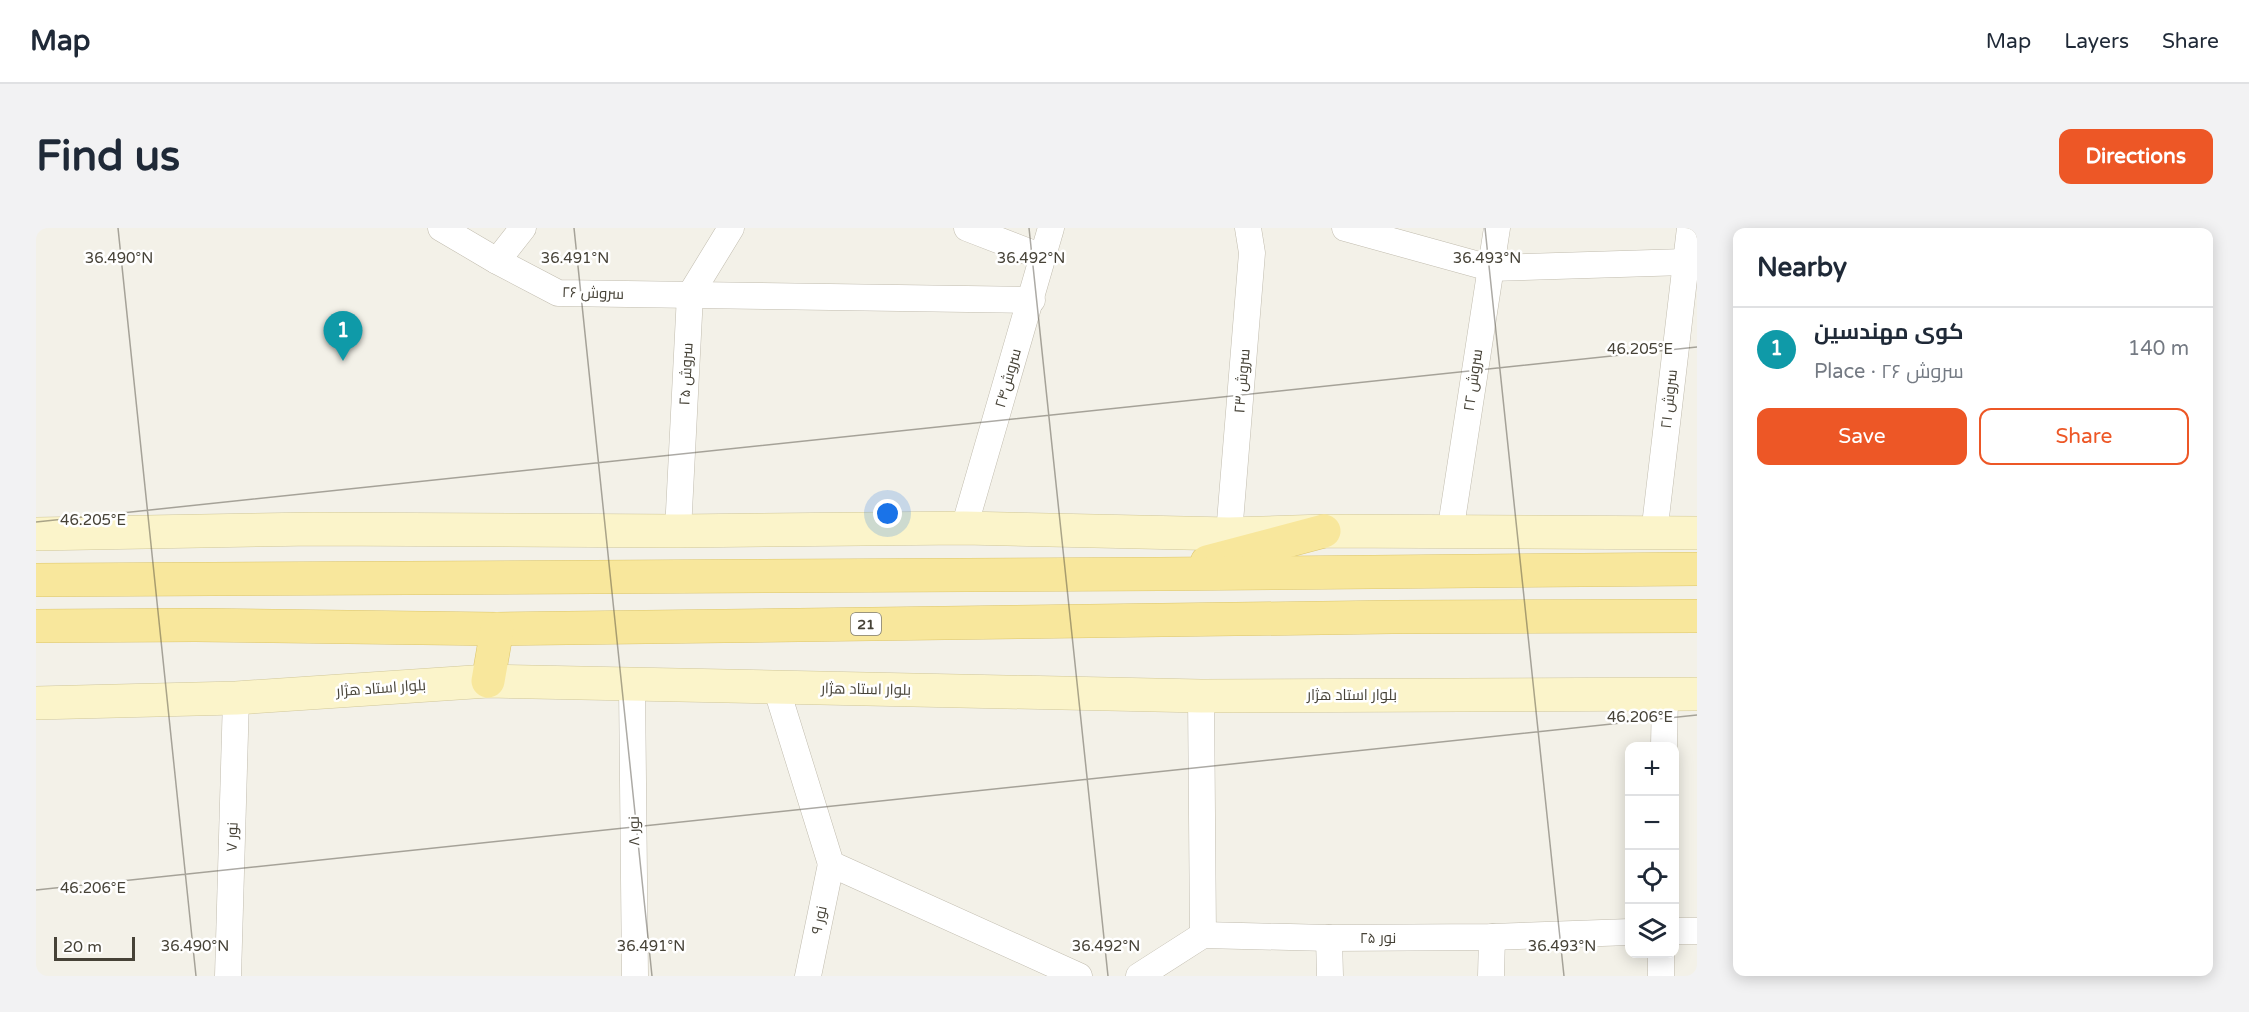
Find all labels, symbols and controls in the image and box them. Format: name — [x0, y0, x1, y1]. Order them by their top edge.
text: Map — [30, 24, 90, 58]
text: Map — [1986, 29, 2031, 54]
text: Layers — [2064, 29, 2129, 54]
text: Share — [2162, 29, 2219, 54]
button: Directions — [2059, 129, 2213, 184]
text: Find us — [36, 131, 180, 182]
text: 36.490°N — [85, 249, 153, 267]
text: 36.491°N — [541, 249, 609, 267]
text: 36.492°N — [997, 249, 1065, 267]
text: 36.493°N — [1453, 249, 1521, 267]
text: Nearby — [1757, 252, 1847, 283]
street label: سروش ۲۶ — [562, 283, 624, 304]
pin: 1 — [324, 312, 362, 361]
text: کوی مهندسین — [1814, 319, 1963, 345]
text: 1 — [1770, 337, 1783, 361]
text: 140 m — [2128, 337, 2189, 361]
text: 46.205°E — [1607, 340, 1673, 358]
street label: سروش ۲۵ — [675, 342, 698, 406]
street label: سروش۲۴ — [991, 346, 1026, 410]
street label: سروش ۲۳ — [1230, 348, 1255, 414]
street label: سروش ۲۲ — [1460, 348, 1487, 412]
text: Place · سروش ۲۶ — [1814, 360, 1964, 384]
street label: سروش ۲۱ — [1657, 369, 1682, 430]
button: Save — [1757, 408, 1967, 465]
button: Share — [1979, 408, 2189, 465]
your location — [873, 499, 902, 528]
text: 46.205°E — [60, 511, 126, 529]
road number: 21 — [851, 613, 881, 635]
street label: بلوار استاد هژار — [334, 676, 427, 700]
street label: بلوار استاد هژار — [820, 679, 911, 699]
street label: بلوار استاد هژار — [1306, 686, 1397, 704]
text: 46.206°E — [1607, 708, 1673, 726]
map controls — [1625, 742, 1679, 958]
button: + — [1625, 742, 1679, 796]
button: − — [1625, 796, 1679, 850]
street label: نور ۸ — [625, 816, 643, 846]
street label: نور ۷ — [222, 822, 242, 852]
button: locate — [1625, 850, 1679, 904]
text: 46.206°E — [60, 879, 126, 897]
street label: نور ۹ — [807, 904, 831, 936]
button: layers — [1625, 904, 1679, 958]
street label: نور ۲۵ — [1360, 929, 1396, 947]
scale bar — [54, 934, 135, 962]
text: 20 m — [63, 937, 102, 957]
text: 36.490°N — [161, 937, 229, 955]
text: 36.491°N — [617, 937, 685, 955]
text: 36.492°N — [1072, 937, 1140, 955]
text: 36.493°N — [1528, 937, 1596, 955]

